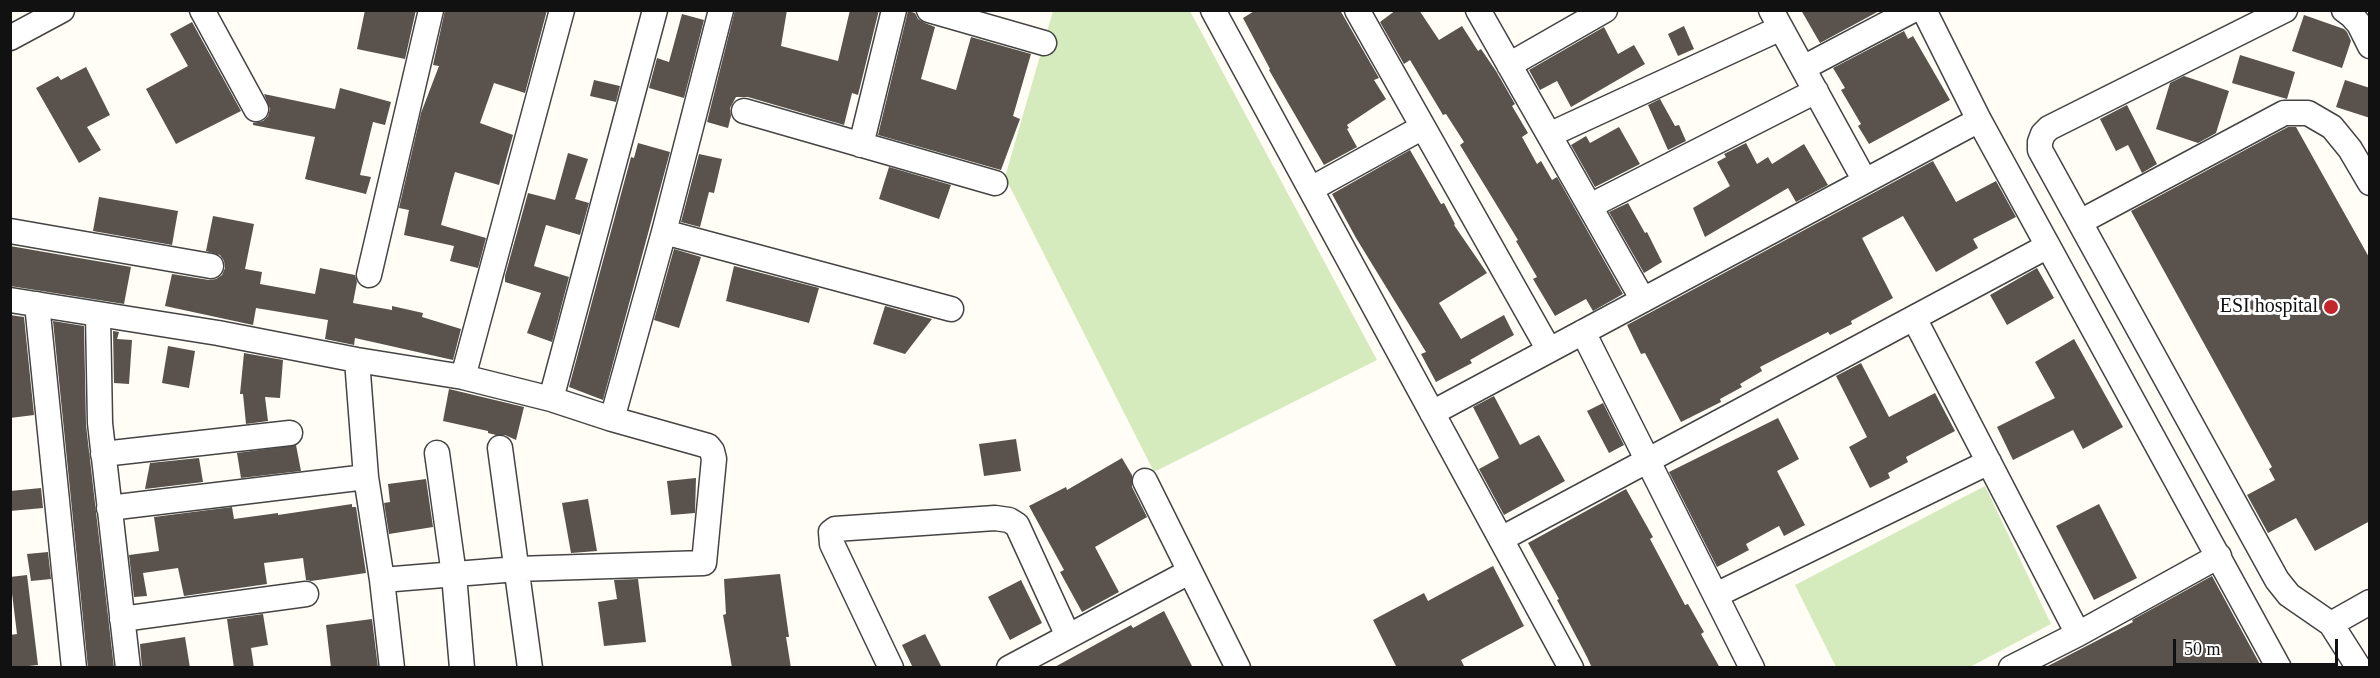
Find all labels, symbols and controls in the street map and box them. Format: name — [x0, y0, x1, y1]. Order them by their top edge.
place label: ESI hospital — [2220, 295, 2318, 319]
marker: ESI hospital — [2322, 298, 2340, 316]
scale bar — [2176, 627, 2341, 665]
text: 50 m — [2184, 639, 2221, 659]

